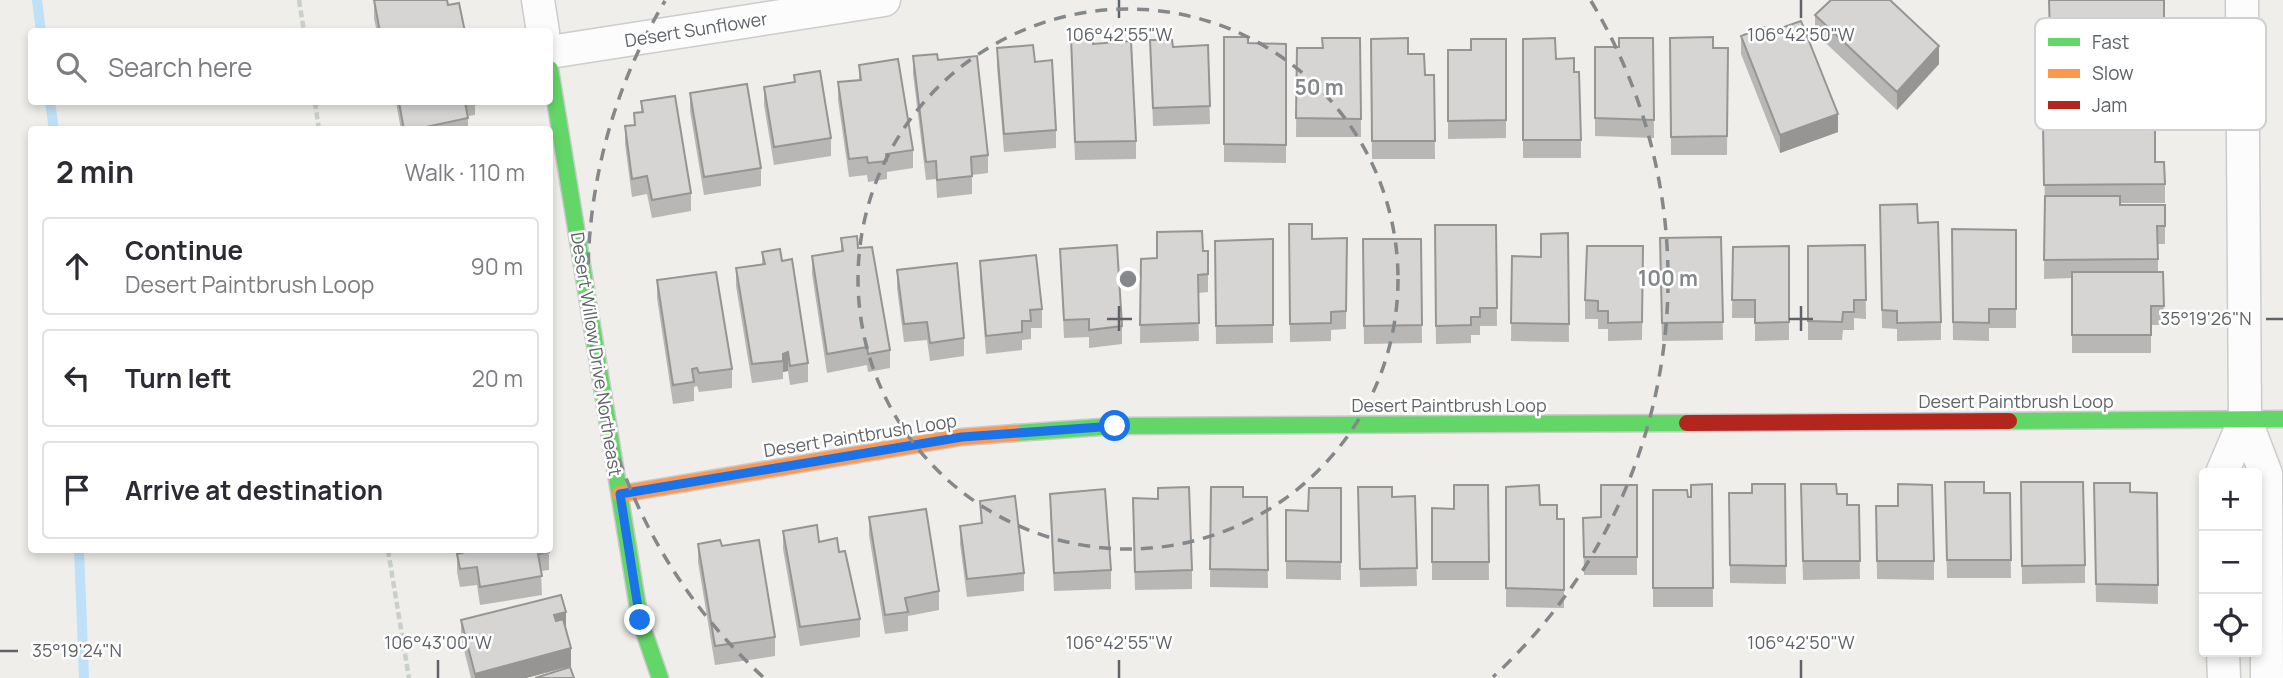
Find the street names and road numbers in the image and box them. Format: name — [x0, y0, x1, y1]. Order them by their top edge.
street label: Desert Sunflower — [623, 6, 770, 52]
street label: Desert Willow Drive Northeast — [566, 230, 628, 478]
street label: Desert Paintbrush Loop — [1918, 389, 2114, 413]
street label: Desert Paintbrush Loop — [1351, 393, 1547, 417]
street label: Desert Paintbrush Loop — [762, 408, 958, 462]

